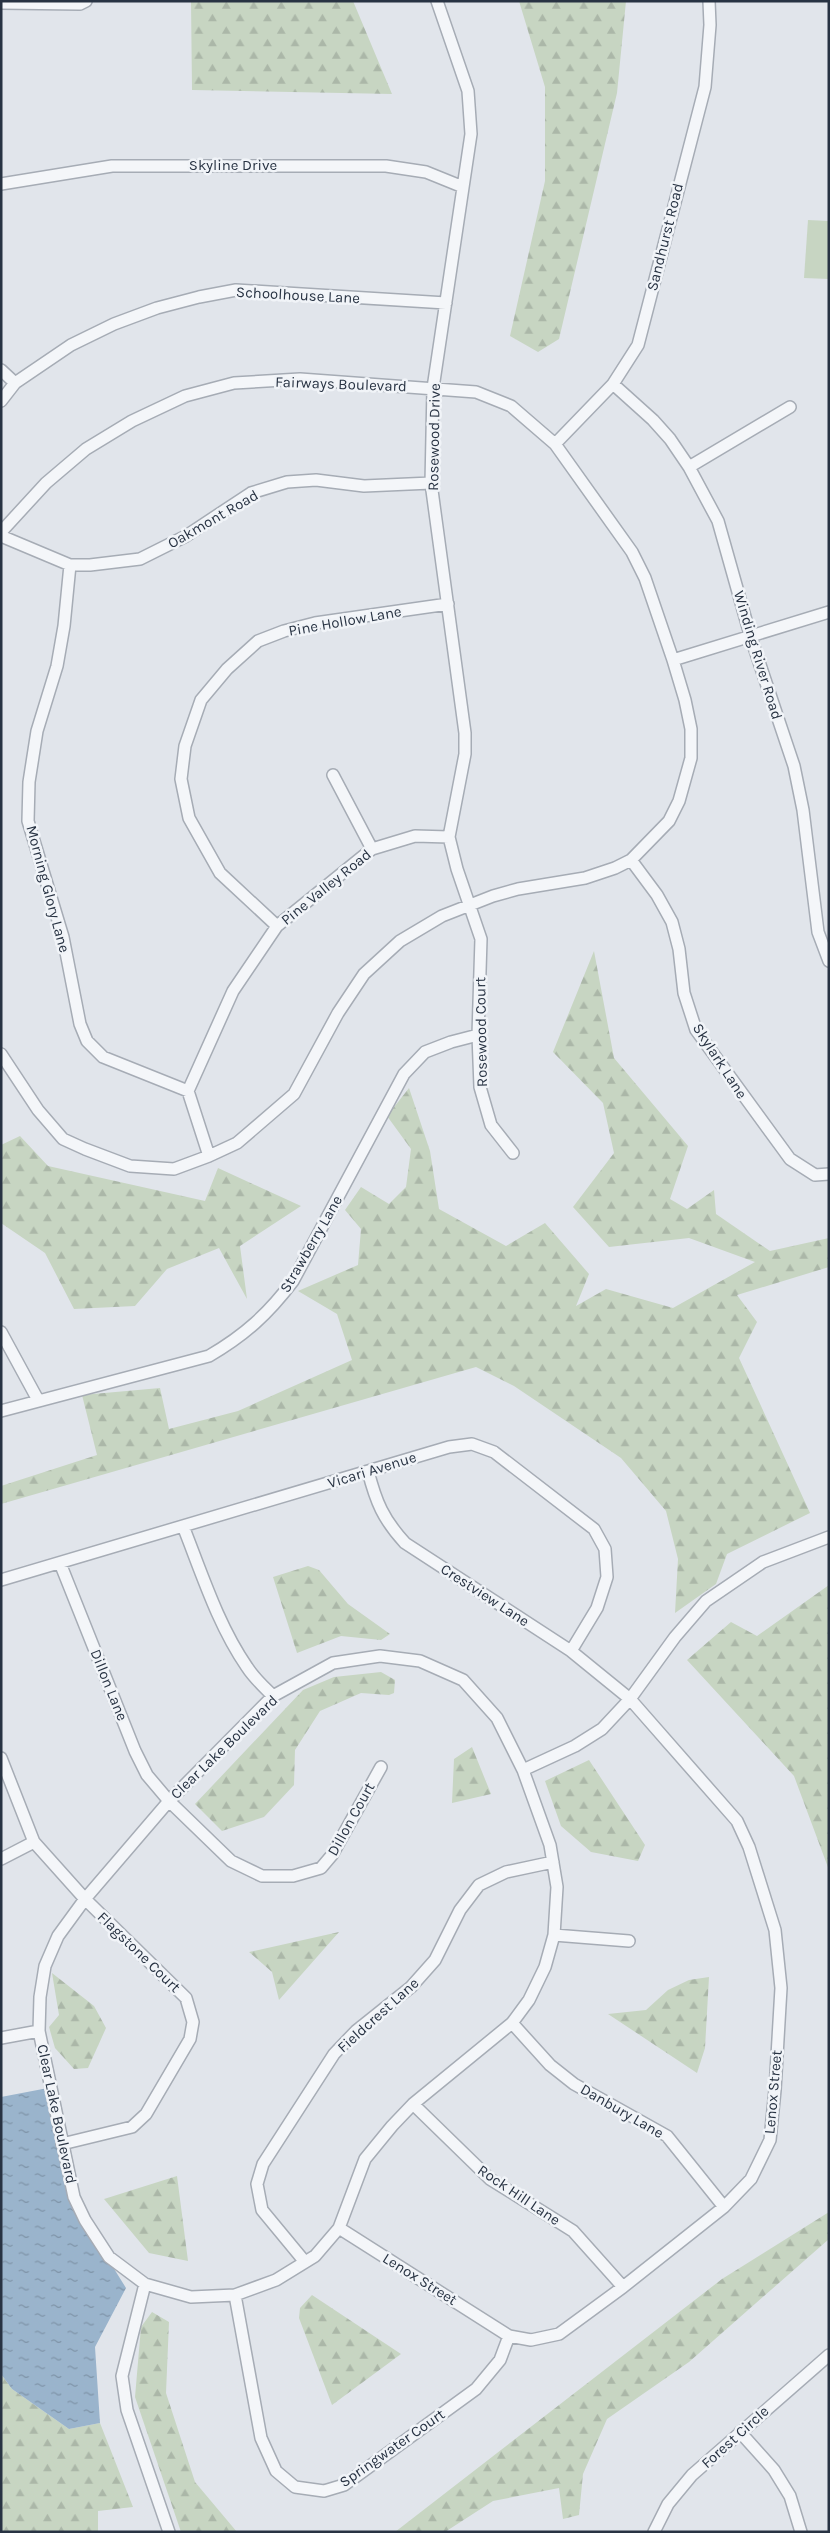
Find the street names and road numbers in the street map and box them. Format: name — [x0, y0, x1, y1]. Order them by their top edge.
street label: Skyline Drive — [189, 156, 277, 174]
street label: Sandhurst Road — [643, 181, 687, 293]
street label: Schoolhouse Lane — [236, 283, 360, 307]
street label: Fairways Boulevard — [275, 373, 407, 395]
street label: Rosewood Drive — [424, 383, 444, 491]
street label: Oakmont Road — [165, 486, 261, 552]
street label: Winding River Road — [730, 588, 786, 722]
street label: Pine Hollow Lane — [287, 602, 403, 640]
street label: Morning Glory Lane — [22, 823, 74, 955]
street label: Pine Valley Road — [277, 845, 375, 929]
street label: Rosewood Court — [471, 976, 491, 1087]
street label: Skylark Lane — [689, 1020, 751, 1102]
street label: Strawberry Lane — [276, 1192, 346, 1296]
street label: Vicari Avenue — [326, 1448, 418, 1492]
street label: Crestview Lane — [437, 1560, 533, 1630]
street label: Dillon Lane — [86, 1647, 132, 1723]
street label: Clear Lake Boulevard — [167, 1691, 281, 1803]
street label: Dillon Court — [323, 1779, 379, 1859]
street label: Flagstone Court — [94, 1908, 184, 1996]
street label: Fieldcrest Lane — [334, 1974, 422, 2056]
street label: Clear Lake Boulevard — [33, 2043, 81, 2185]
street label: Lenox Street — [760, 2049, 786, 2135]
street label: Danbury Lane — [577, 2080, 667, 2142]
street label: Rock Hill Lane — [474, 2161, 564, 2229]
street label: Lenox Street — [379, 2249, 461, 2309]
street label: Forest Circle — [698, 2402, 772, 2472]
street label: Springwater Court — [336, 2405, 448, 2491]

